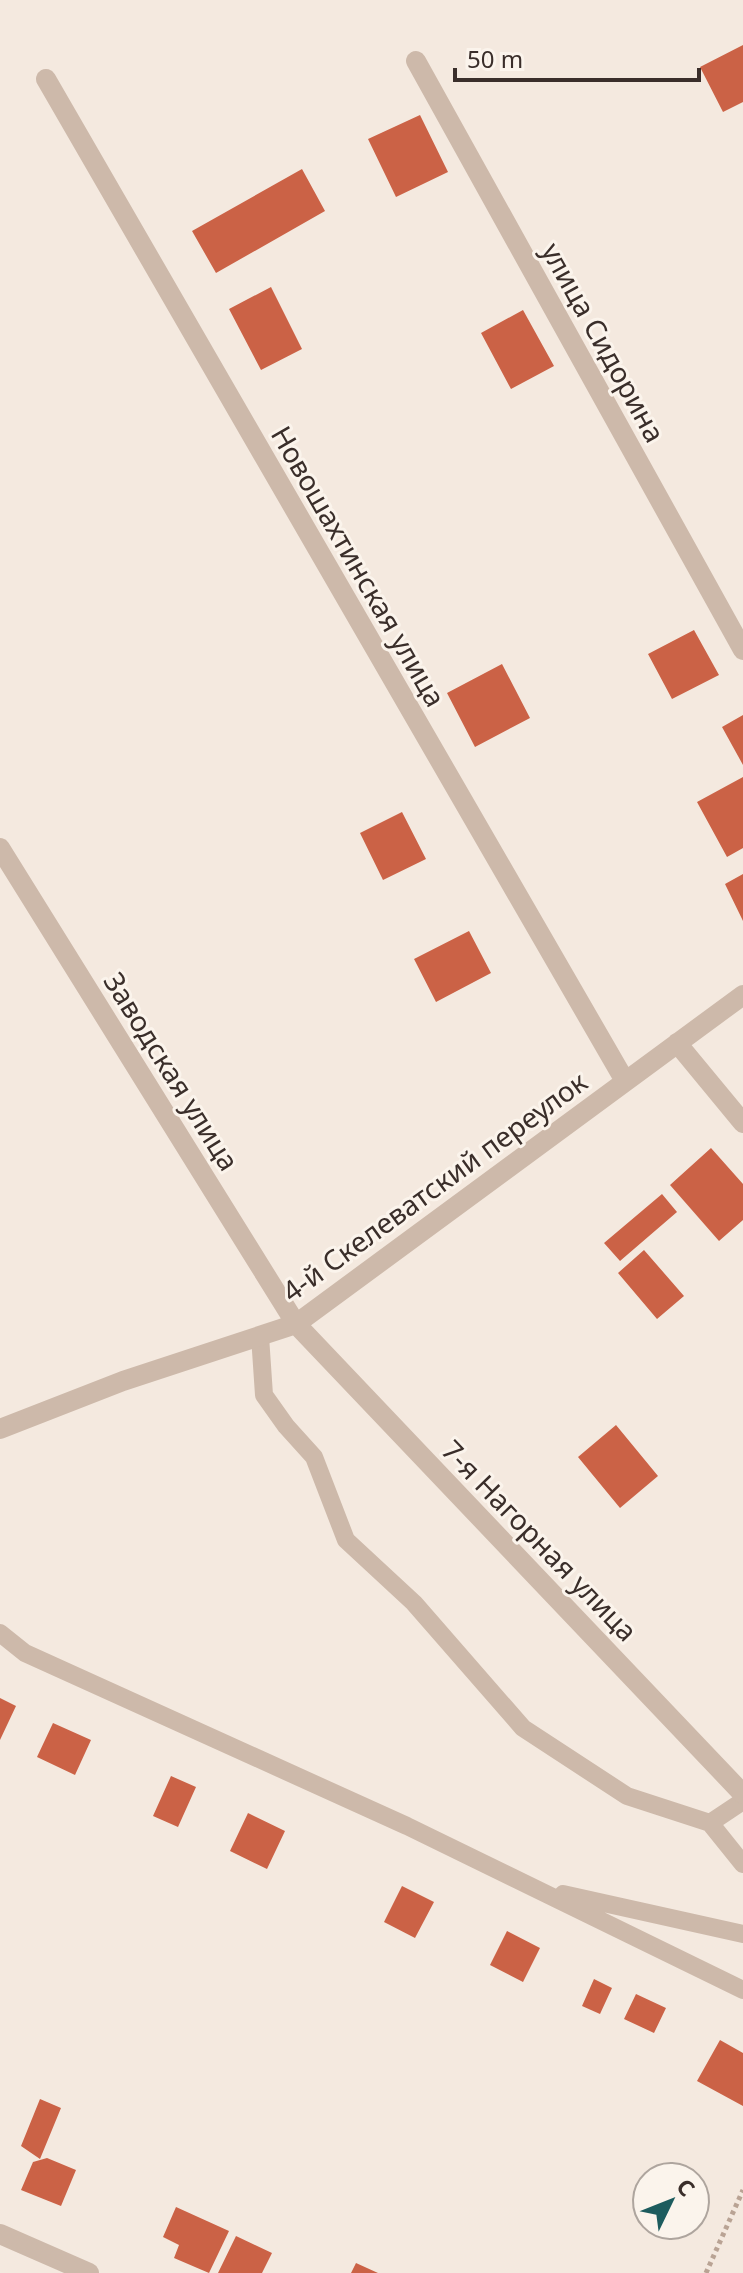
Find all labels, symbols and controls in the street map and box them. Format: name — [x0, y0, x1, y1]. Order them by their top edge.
scale bar — [455, 32, 699, 82]
text: 50 m — [467, 42, 523, 75]
street label: улица Сидорина — [533, 235, 675, 449]
street label: Новошахтинская улица — [263, 419, 455, 713]
street label: Заводская улица — [96, 965, 248, 1177]
street label: 4-й Скелеватский переулок — [274, 1062, 594, 1310]
street label: 7-я Нагорная улица — [434, 1431, 646, 1649]
north arrow — [631, 2161, 711, 2241]
text: С — [671, 2171, 702, 2202]

